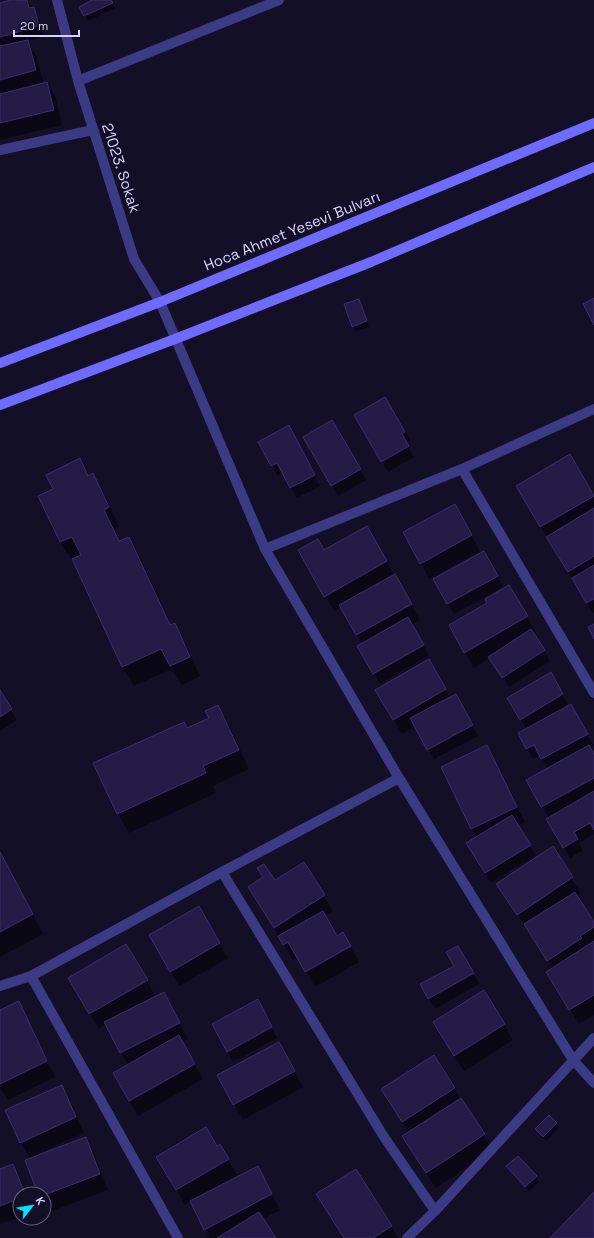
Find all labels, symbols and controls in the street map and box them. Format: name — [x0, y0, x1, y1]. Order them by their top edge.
scale bar — [14, 12, 79, 38]
text: 20 m — [20, 18, 48, 34]
street label: 21023. Sokak — [98, 121, 145, 215]
street label: Hoca Ahmet Yesevi Bulvarı — [201, 186, 383, 275]
north arrow — [12, 1186, 52, 1226]
text: K — [33, 1194, 48, 1208]

